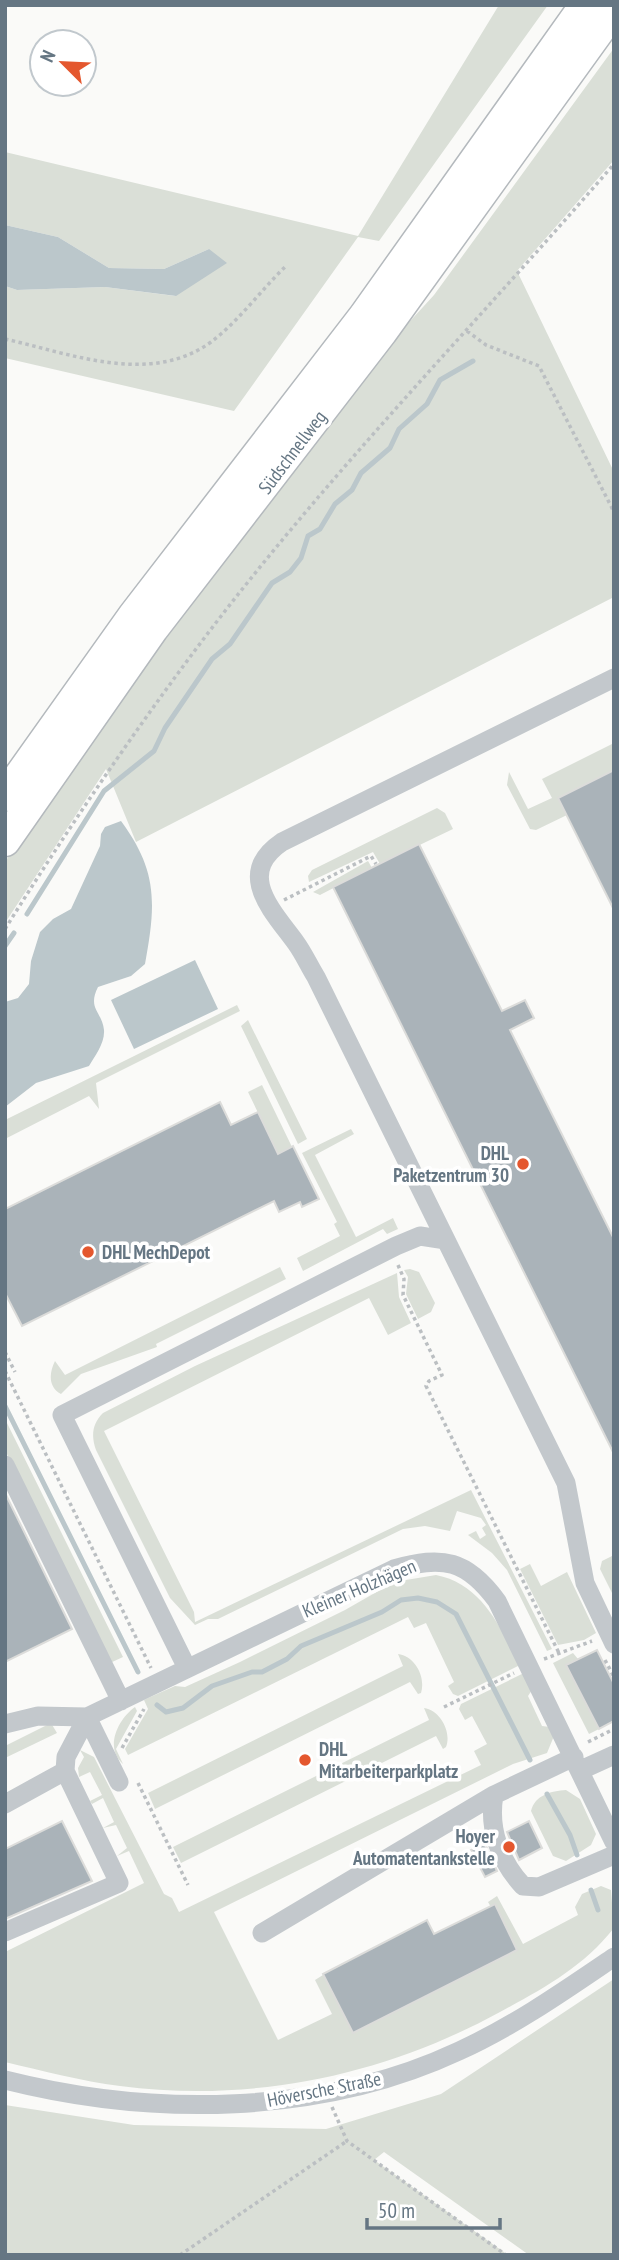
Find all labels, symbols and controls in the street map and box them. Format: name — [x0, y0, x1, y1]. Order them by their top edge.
north arrow — [28, 28, 98, 98]
text: N — [34, 47, 61, 66]
street label: Südschnellweg — [253, 406, 331, 498]
place label: DHL Paketzentrum 30 — [393, 1141, 509, 1187]
marker: DHL Paketzentrum 30 — [515, 1156, 531, 1172]
place label: DHL MechDepot — [102, 1240, 211, 1264]
marker: DHL MechDepot — [80, 1244, 96, 1260]
street label: Kleiner Holzhägen — [299, 1553, 419, 1623]
place label: DHL Mitarbeiterparkplatz — [319, 1737, 458, 1783]
marker: DHL Mitarbeiterparkplatz — [297, 1752, 313, 1768]
place label: Hoyer Automatentankstelle — [352, 1824, 495, 1870]
marker: Hoyer Automatentankstelle — [501, 1839, 517, 1855]
street label: Höversche Straße — [265, 2066, 383, 2112]
scale bar — [367, 2186, 500, 2230]
text: 50 m — [378, 2197, 415, 2224]

